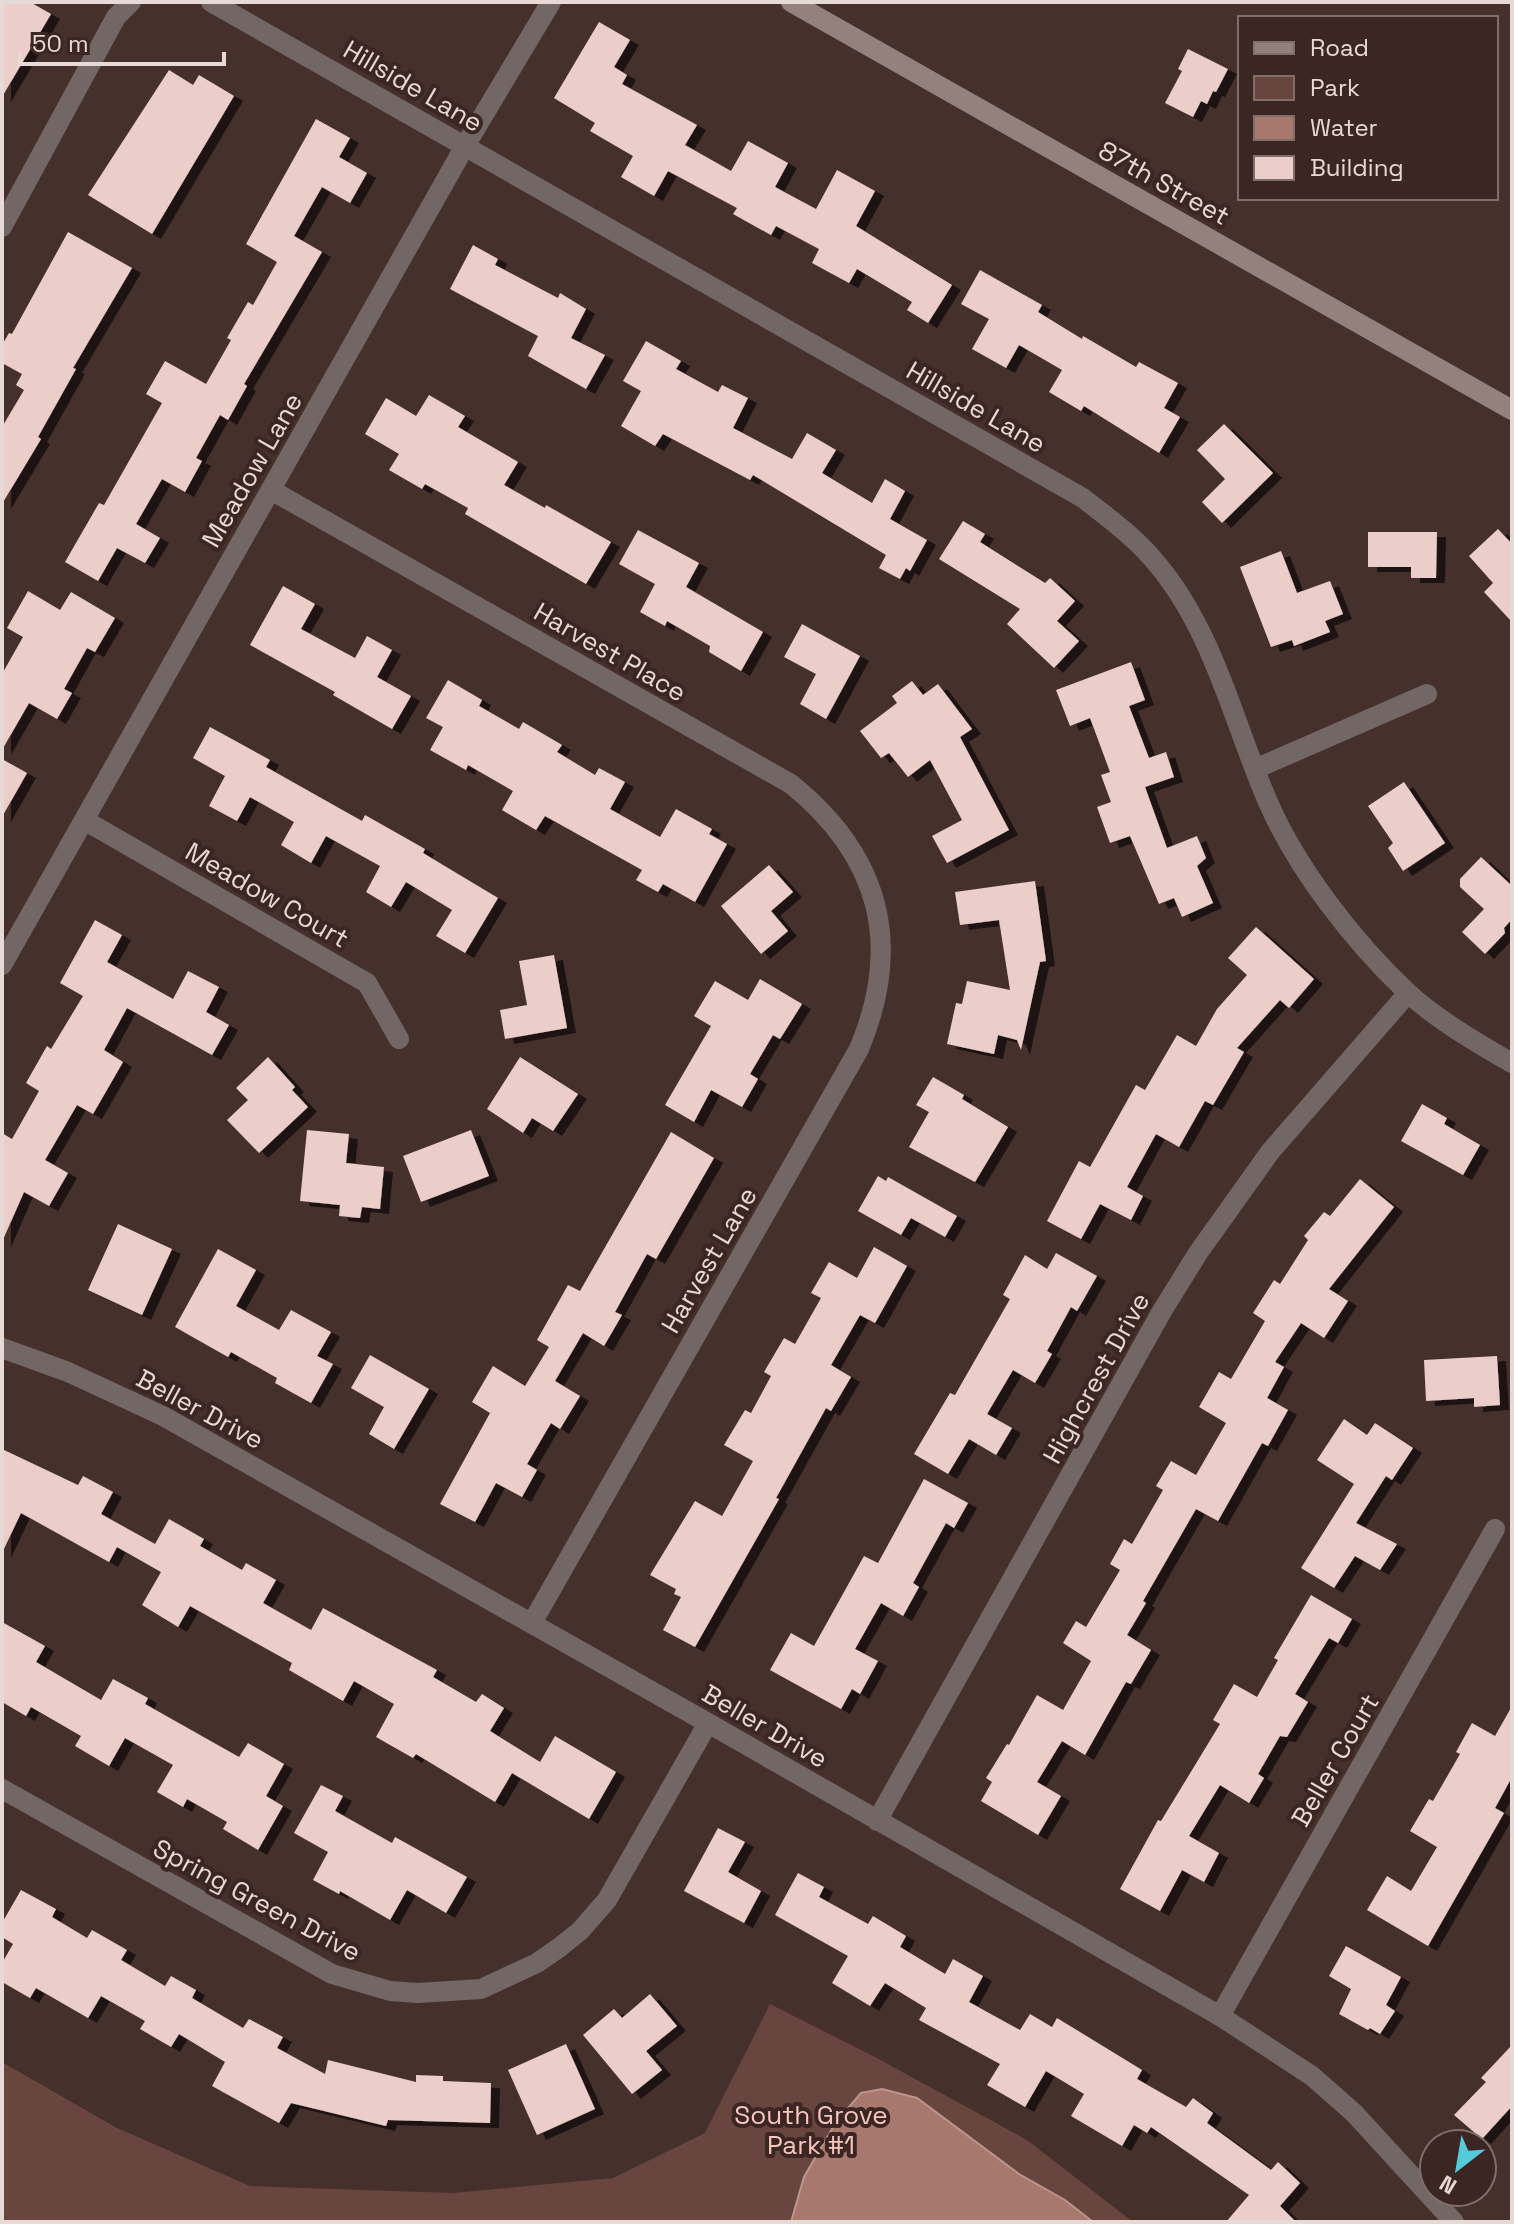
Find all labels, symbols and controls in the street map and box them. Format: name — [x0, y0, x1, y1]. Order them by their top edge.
scale bar — [20, 16, 224, 66]
legend — [1238, 16, 1498, 200]
text: 50 m — [32, 28, 89, 59]
street label: Hillside Lane — [337, 32, 489, 140]
text: Road — [1310, 32, 1369, 63]
text: Park — [1310, 72, 1360, 103]
text: Water — [1310, 112, 1378, 143]
street label: 87th Street — [1093, 133, 1235, 233]
text: Building — [1310, 152, 1404, 183]
street label: Hillside Lane — [900, 353, 1052, 461]
street label: Meadow Lane — [194, 387, 310, 553]
street label: Harvest Place — [528, 595, 692, 709]
street label: Meadow Court — [179, 835, 355, 955]
street label: Harvest Lane — [653, 1181, 765, 1339]
street label: Highcrest Drive — [1035, 1286, 1157, 1470]
street label: Beller Drive — [130, 1361, 270, 1457]
street label: Beller Drive — [696, 1676, 834, 1776]
street label: Beller Court — [1283, 1688, 1387, 1832]
street label: Spring Green Drive — [147, 1831, 367, 1969]
park label: South Grove Park #1 — [734, 2098, 888, 2162]
north arrow — [1418, 2128, 1498, 2208]
text: N — [1434, 2169, 1461, 2201]

